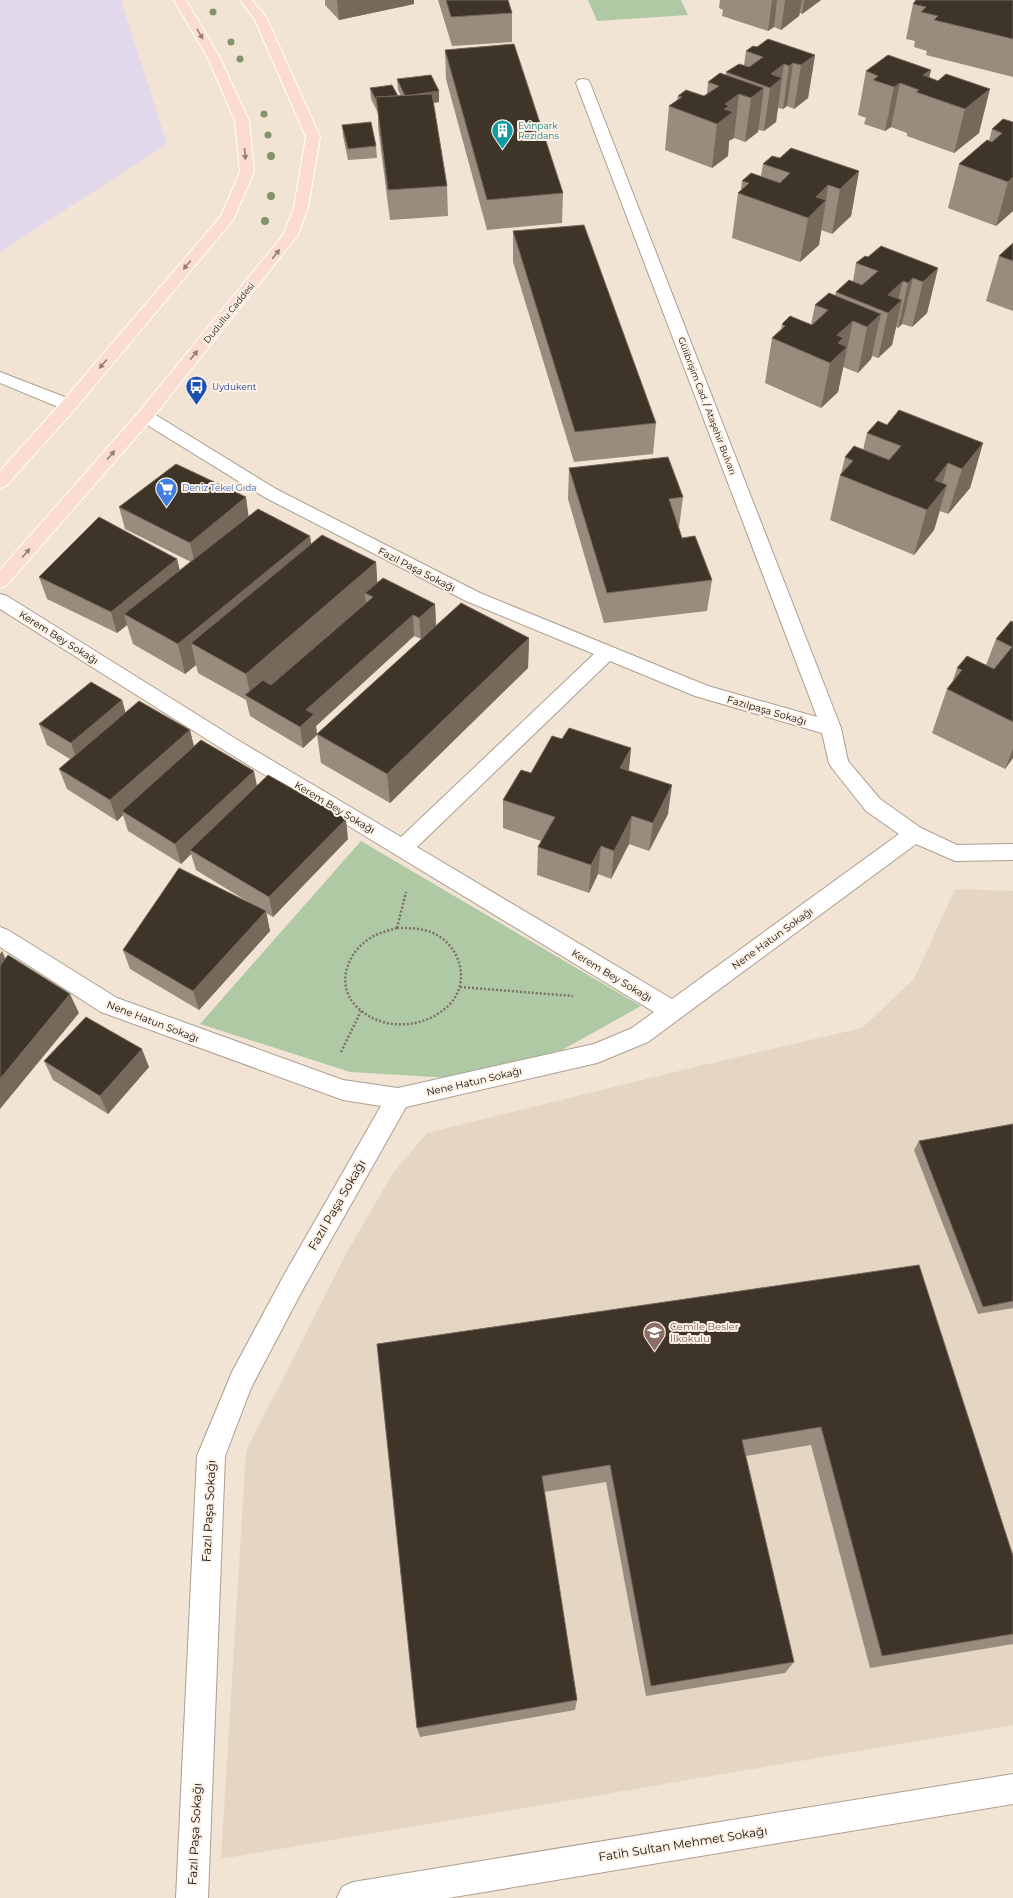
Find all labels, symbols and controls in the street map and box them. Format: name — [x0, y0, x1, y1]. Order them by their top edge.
one-way arrow — [197, 28, 204, 40]
building icon: Evinpark Rezidans — [489, 118, 515, 151]
place label: Evinpark Rezidans — [518, 120, 559, 141]
one-way arrow — [242, 148, 248, 160]
one-way arrow — [271, 248, 280, 259]
one-way arrow — [183, 260, 192, 270]
street label: Dudullu Caddesi — [201, 280, 256, 345]
street label: Gülibrişim Cad. / Ataşehir Bulvarı — [676, 335, 739, 476]
one-way arrow — [190, 350, 199, 361]
one-way arrow — [99, 359, 108, 370]
bus stop icon: Uydukent — [184, 374, 210, 407]
place label: Uydukent — [212, 381, 257, 392]
one-way arrow — [107, 450, 116, 460]
supermarket icon: Deniz Tekel Gıda — [153, 475, 179, 508]
place label: Deniz Tekel Gıda — [182, 482, 257, 493]
street label: Fazıl Paşa Sokağı — [376, 544, 458, 595]
one-way arrow — [21, 548, 30, 558]
street label: Kerem Bey Sokağı — [17, 608, 101, 667]
street label: Fazılpaşa Sokağı — [726, 693, 808, 728]
street label: Kerem Bey Sokağı — [292, 778, 377, 837]
street label: Nene Hatun Sokağı — [729, 904, 816, 972]
street label: Kerem Bey Sokağı — [569, 946, 654, 1005]
street label: Nene Hatun Sokağı — [105, 998, 201, 1045]
street label: Nene Hatun Sokağı — [425, 1064, 523, 1099]
street label: Fazıl Paşa Sokağı — [305, 1157, 369, 1253]
school or university icon: Cemile Besler İlkokulu — [642, 1319, 668, 1352]
place label: Cemile Besler İlkokulu — [670, 1320, 739, 1345]
street label: Fazıl Paşa Sokağı — [198, 1460, 219, 1562]
street label: Fazıl Paşa Sokağı — [184, 1783, 205, 1885]
street label: Fatih Sultan Mehmet Sokağı — [597, 1823, 768, 1864]

